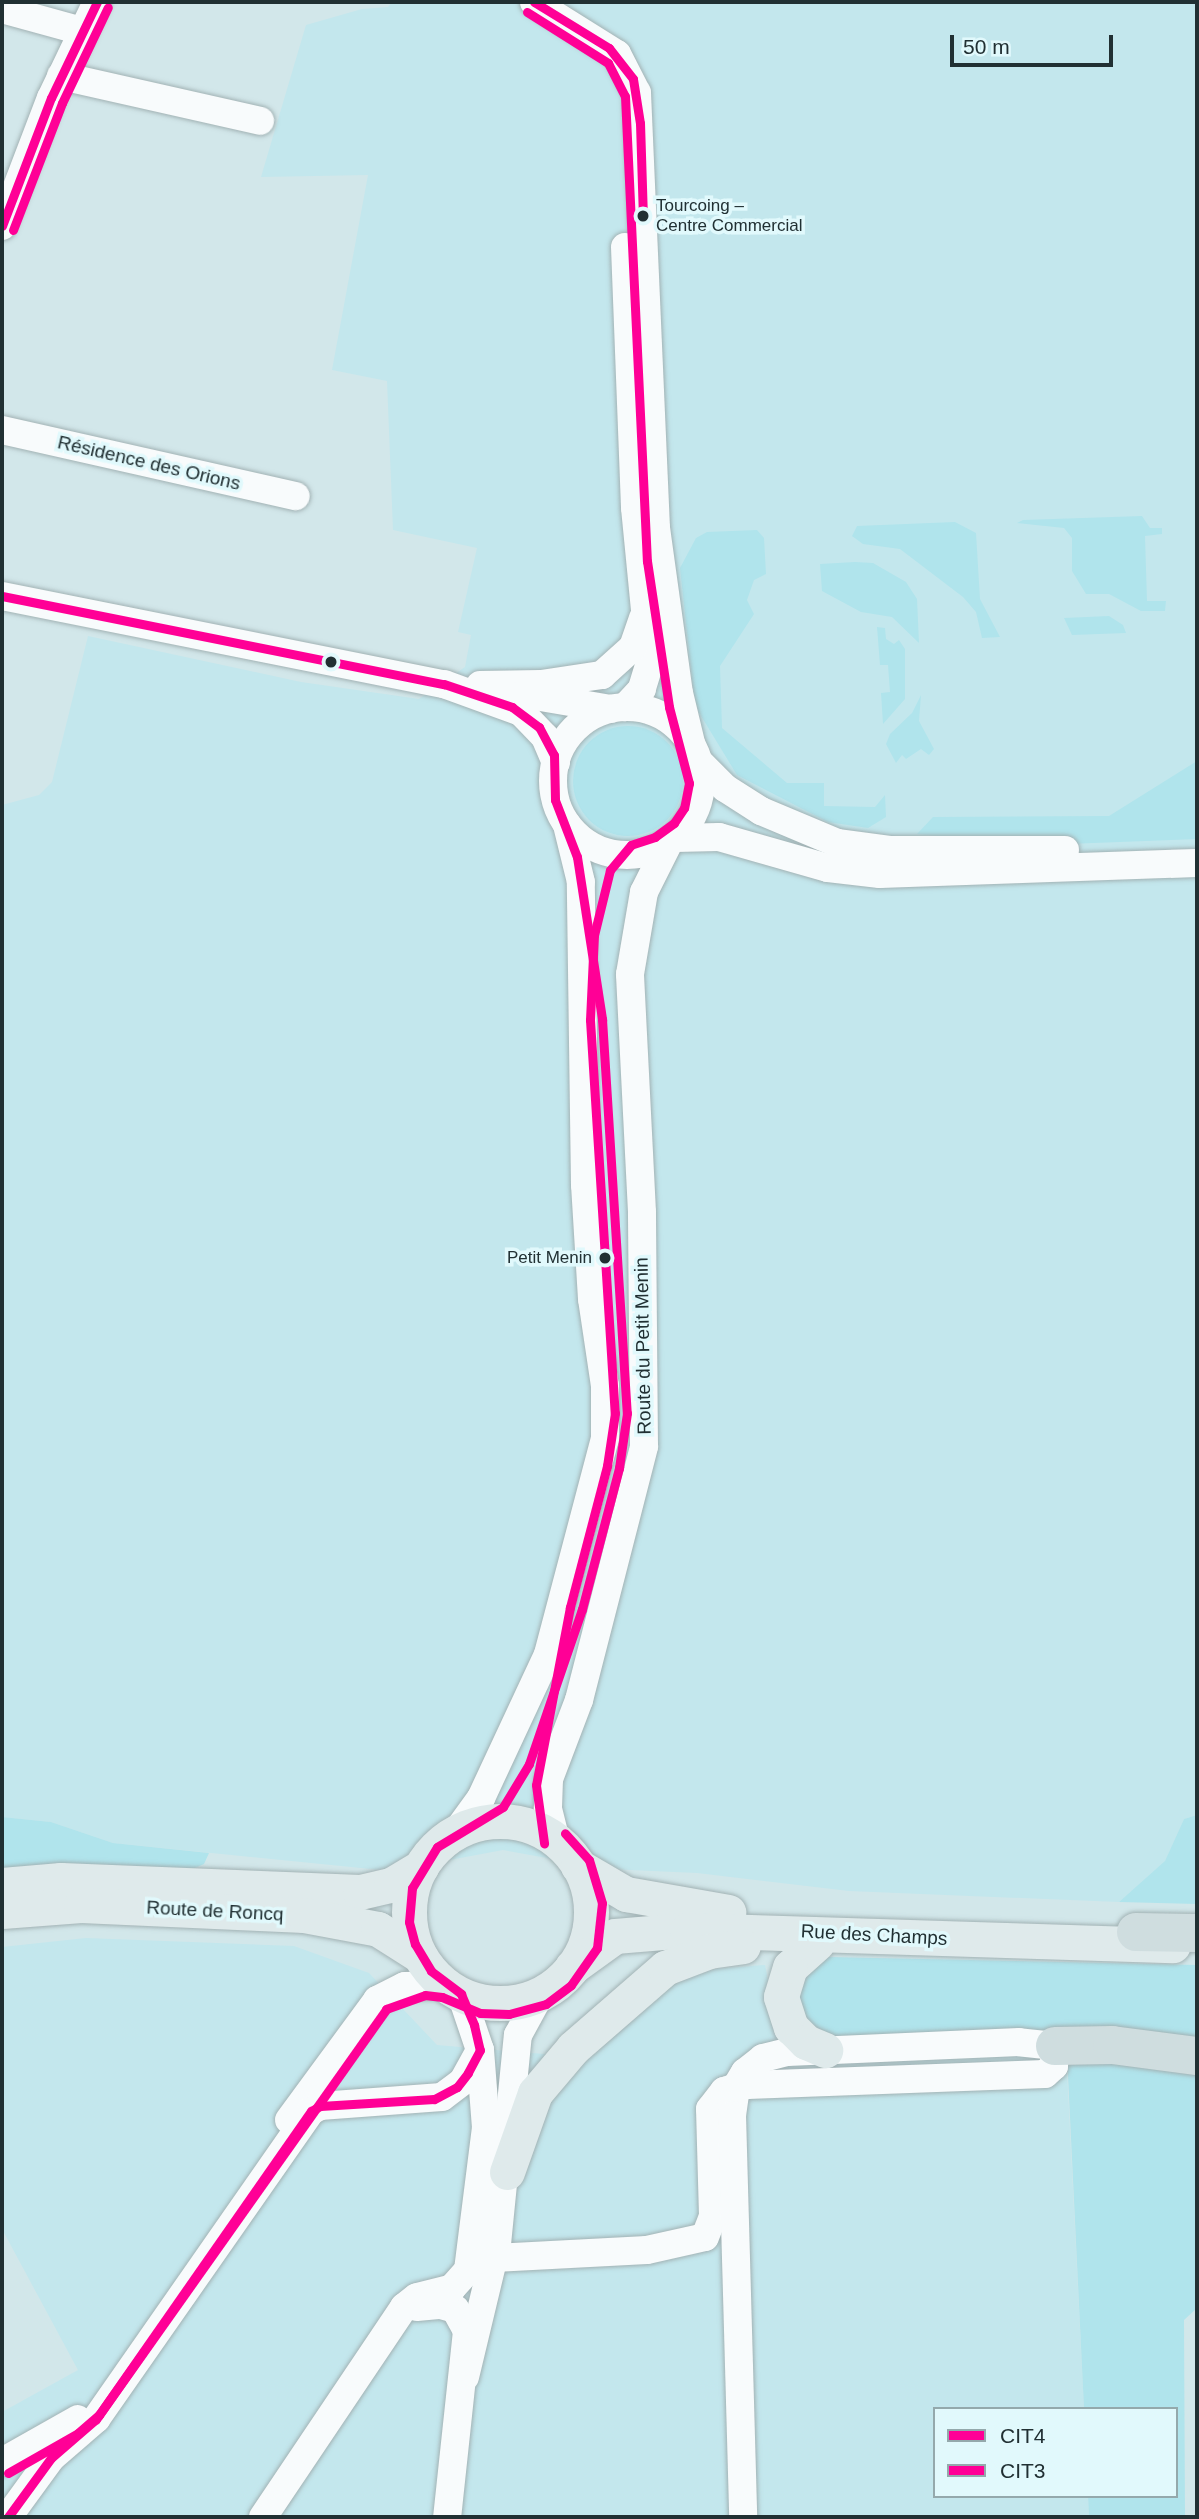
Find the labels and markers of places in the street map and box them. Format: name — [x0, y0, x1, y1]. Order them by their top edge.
place label: Tourcoing – Centre Commercial — [656, 196, 802, 236]
marker: Tourcoing – Centre Commercial — [636, 209, 650, 223]
unlabelled marker — [324, 655, 338, 669]
place label: Petit Menin — [507, 1248, 592, 1268]
marker: Petit Menin — [598, 1251, 612, 1265]

